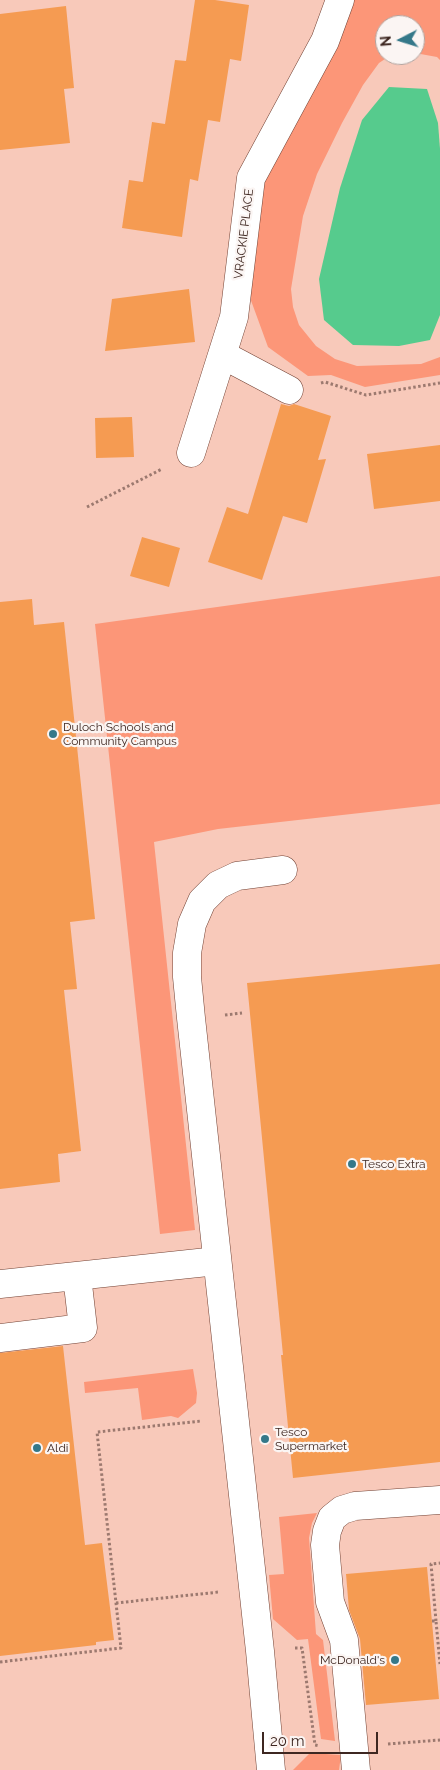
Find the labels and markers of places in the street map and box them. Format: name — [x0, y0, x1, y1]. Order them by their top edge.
place label: Duloch Schools and Community Campus — [63, 720, 177, 748]
marker: Duloch Schools and Community Campus — [47, 728, 59, 740]
place label: Tesco Extra — [362, 1157, 426, 1171]
marker: Tesco Extra — [346, 1158, 358, 1170]
place label: Tesco Supermarket — [275, 1425, 347, 1453]
marker: Tesco Supermarket — [259, 1433, 271, 1445]
place label: Aldi — [47, 1441, 68, 1455]
marker: Aldi — [31, 1442, 43, 1454]
place label: McDonald's — [320, 1653, 385, 1667]
marker: McDonald's — [389, 1654, 401, 1666]

